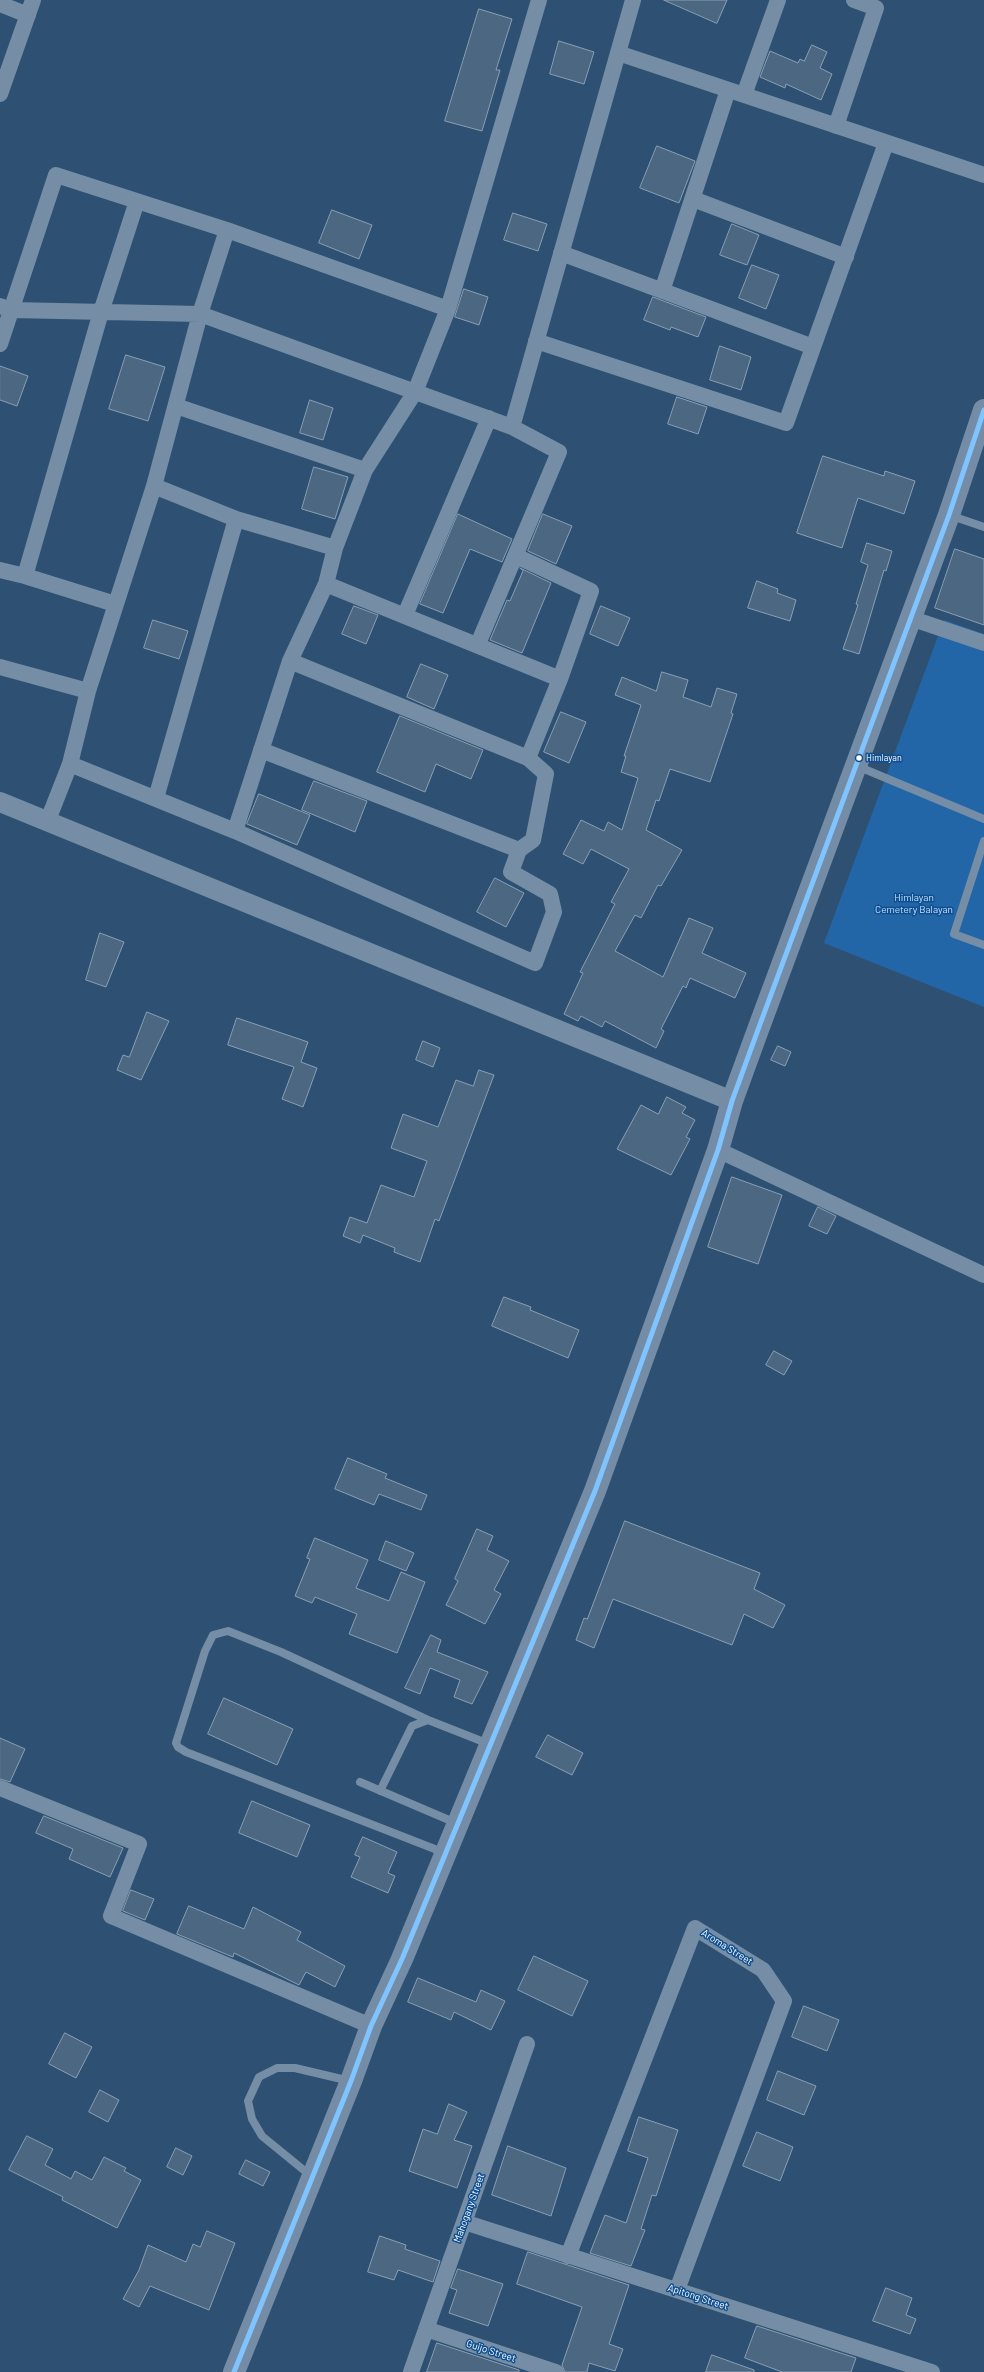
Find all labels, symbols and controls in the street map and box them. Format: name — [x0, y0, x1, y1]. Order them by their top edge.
marker: Himlayan — [854, 753, 864, 763]
place label: Himlayan — [866, 753, 902, 763]
park label: Himlayan Cemetery Balayan — [875, 892, 953, 916]
street label: Aroma Street — [699, 1927, 755, 1967]
street label: Mahogany Street — [451, 2172, 487, 2244]
street label: Apitong Street — [666, 2282, 730, 2312]
street label: Guijo Street — [465, 2337, 517, 2365]

